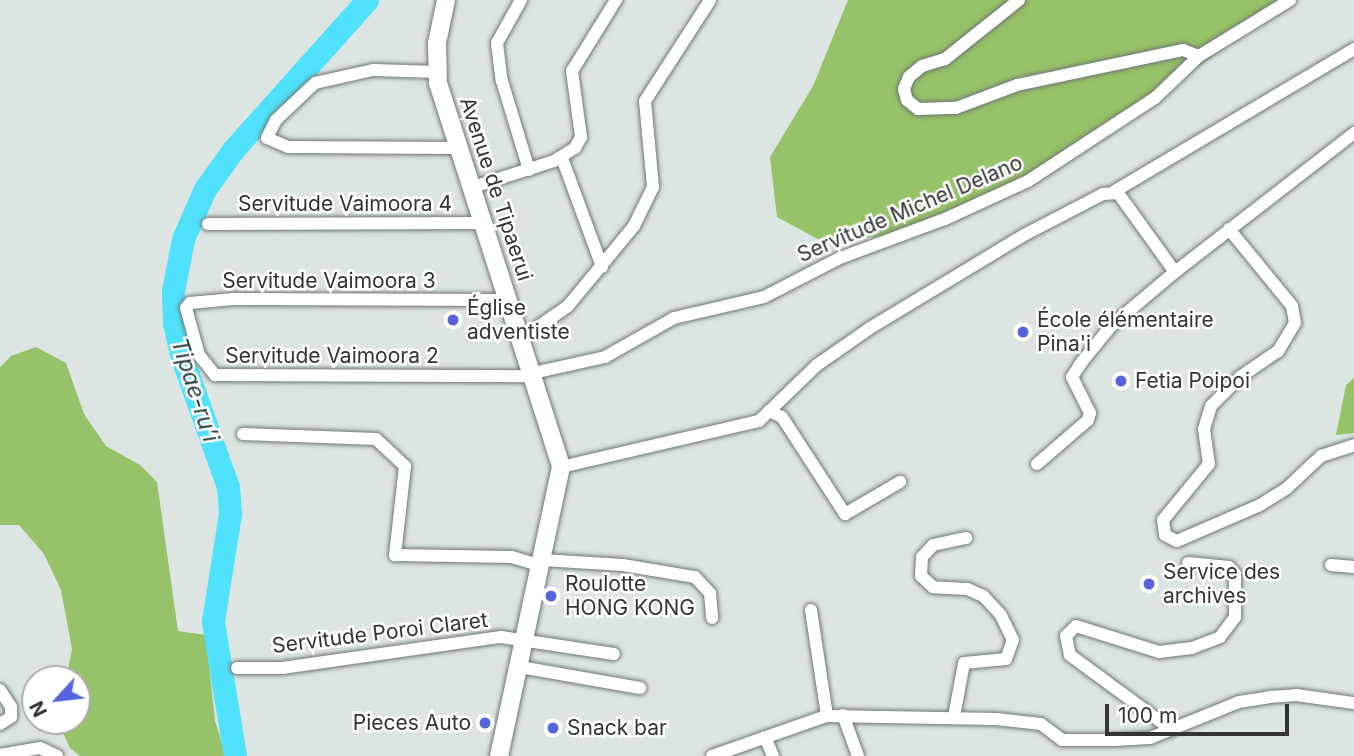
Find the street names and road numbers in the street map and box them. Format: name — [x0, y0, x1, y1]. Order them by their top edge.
street label: Avenue de Tipaerui — [454, 94, 538, 284]
street label: Servitude Michel Delano — [794, 150, 1026, 268]
street label: Servitude Vaimoora 4 — [238, 191, 452, 217]
street label: Servitude Vaimoora 3 — [222, 268, 436, 294]
street label: Servitude Vaimoora 2 — [225, 343, 439, 369]
street label: Servitude Poroi Claret — [271, 607, 489, 659]

